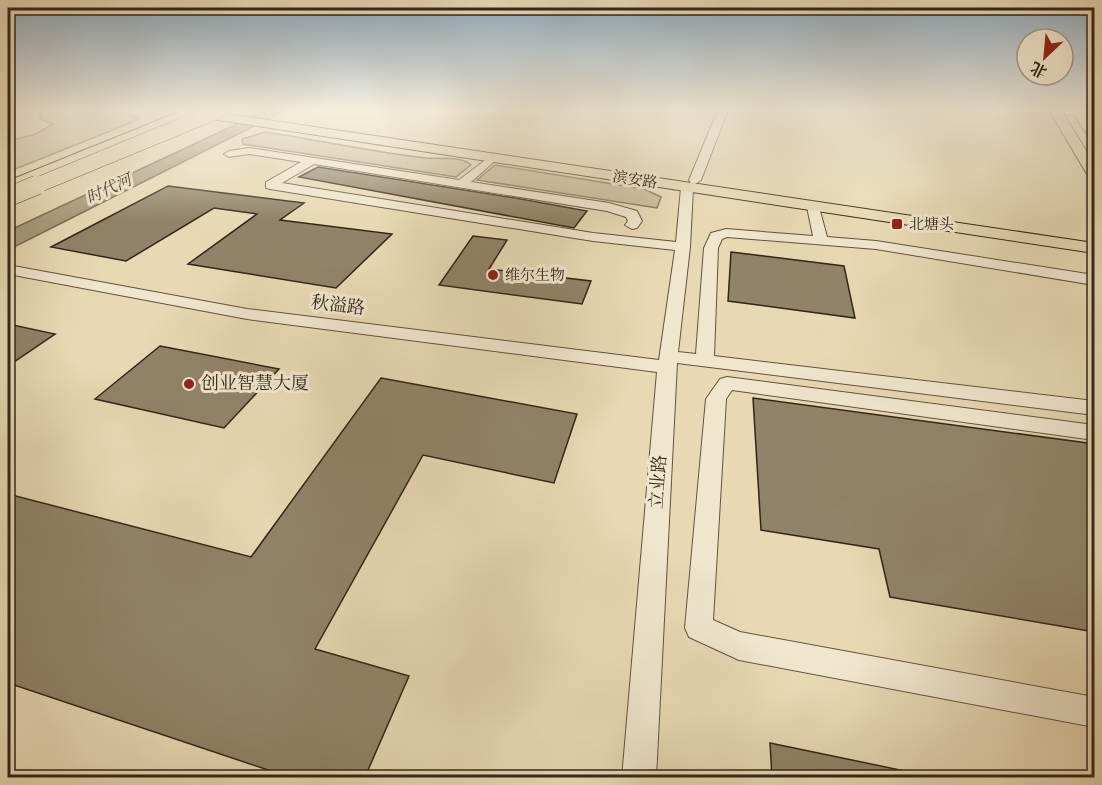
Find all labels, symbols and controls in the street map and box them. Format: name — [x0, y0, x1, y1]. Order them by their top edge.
north arrow — [1015, 27, 1075, 87]
text: 北 — [1027, 57, 1050, 82]
street label: 滨安路 — [611, 167, 659, 193]
water label: 时代河 — [83, 169, 138, 208]
place label: 北塘头 — [909, 215, 954, 234]
marker: 北塘头 — [890, 217, 904, 231]
place label: 维尔生物 — [505, 266, 565, 285]
marker: 维尔生物 — [486, 268, 500, 282]
street label: 秋溢路 — [310, 292, 366, 320]
place label: 创业智慧大厦 — [201, 373, 309, 395]
marker: 创业智慧大厦 — [182, 377, 196, 391]
street label: 立业路 — [646, 454, 672, 510]

